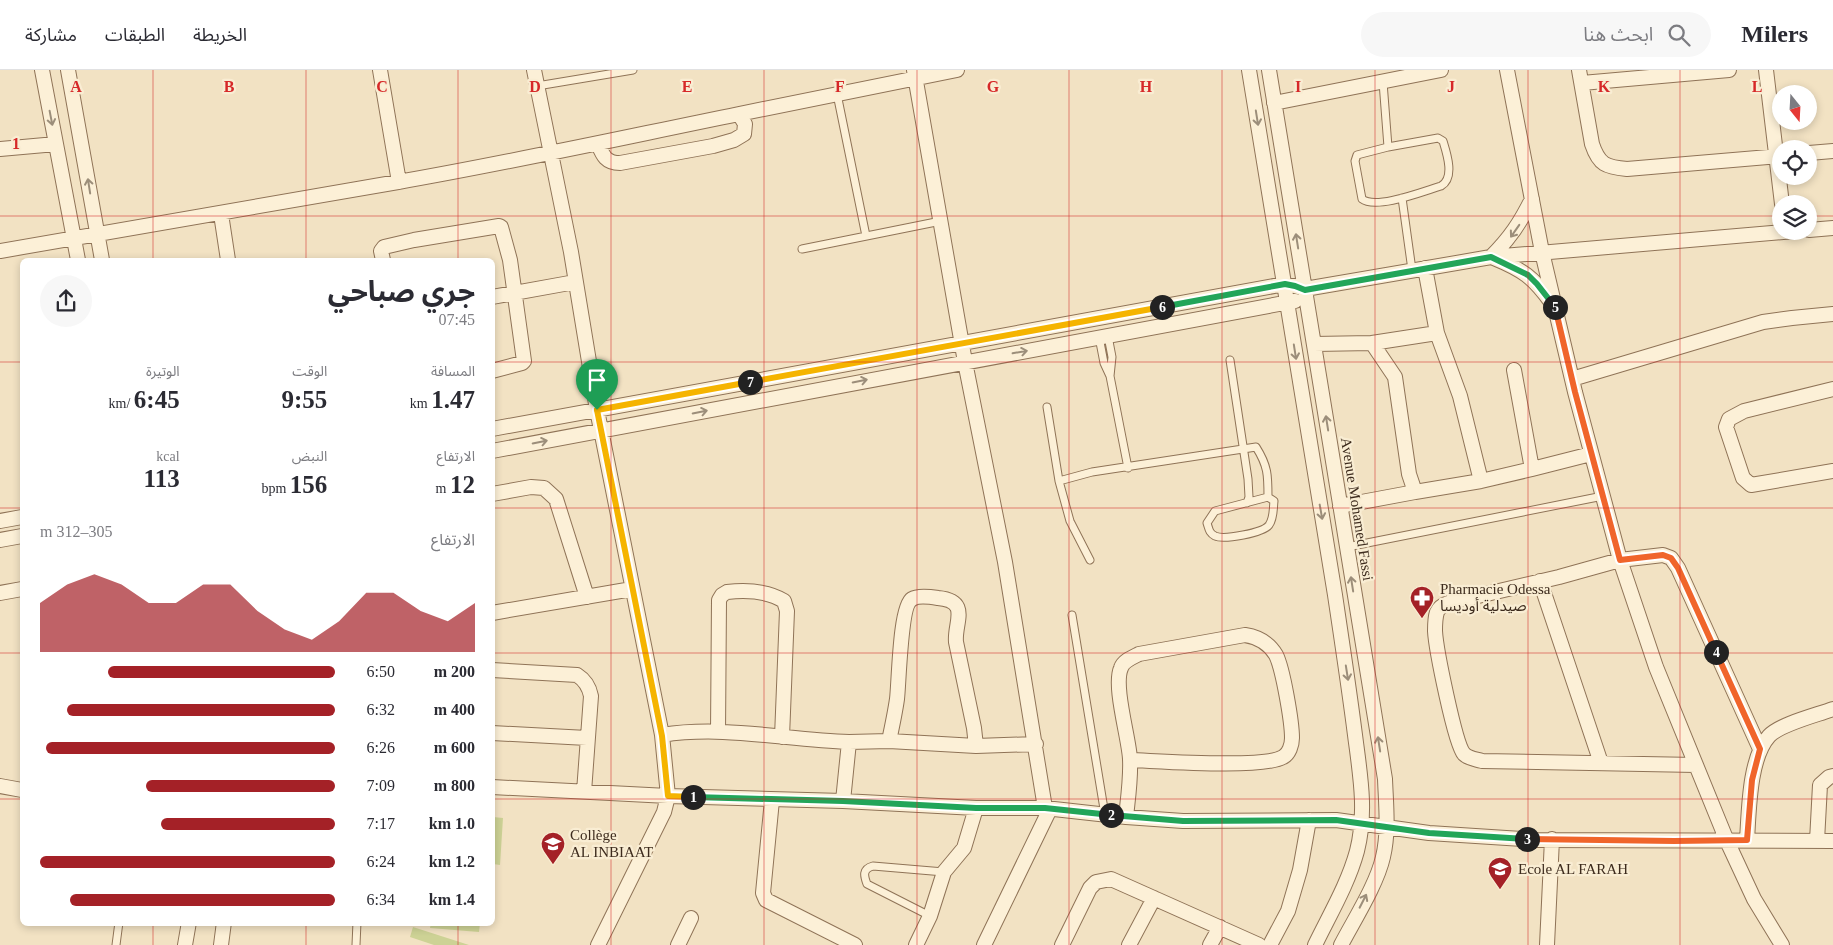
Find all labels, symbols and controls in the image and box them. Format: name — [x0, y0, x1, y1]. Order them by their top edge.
search box — [1361, 12, 1711, 57]
icon: search — [1665, 21, 1693, 49]
text: Milers — [1741, 21, 1808, 47]
text: ابحث هنا — [1583, 24, 1653, 45]
text: مشاركة — [25, 25, 77, 45]
text: الطبقات — [105, 25, 165, 45]
text: الخريطة — [193, 25, 247, 45]
text: A — [70, 78, 82, 95]
text: B — [224, 78, 235, 95]
text: C — [376, 78, 388, 95]
text: D — [529, 78, 541, 95]
text: E — [682, 78, 692, 95]
text: F — [835, 78, 845, 95]
text: G — [987, 78, 1000, 95]
text: H — [1140, 78, 1153, 95]
text: I — [1295, 78, 1301, 95]
text: J — [1447, 78, 1455, 95]
text: K — [1598, 78, 1611, 95]
text: L — [1752, 78, 1762, 95]
north arrow — [1772, 85, 1818, 130]
map controls — [1772, 85, 1817, 240]
one-way arrow — [47, 109, 57, 125]
one-way arrow — [1253, 110, 1263, 126]
text: 1 — [12, 135, 20, 152]
button: locate — [1772, 140, 1817, 185]
one-way arrow — [84, 178, 94, 194]
button: layers — [1772, 195, 1817, 240]
one-way arrow — [1510, 223, 1520, 237]
one-way arrow — [1292, 234, 1302, 250]
button: share — [40, 275, 92, 327]
text: جري صباحي — [328, 276, 475, 307]
pin: 6 — [1150, 294, 1174, 320]
pin: 5 — [1542, 294, 1568, 320]
text: 6 — [1159, 300, 1166, 315]
text: 5 — [1552, 300, 1559, 315]
text: 07:45 — [439, 311, 475, 328]
one-way arrow — [1290, 343, 1300, 359]
one-way arrow — [1011, 346, 1027, 356]
pin — [576, 359, 618, 410]
text: الوتيرة — [146, 364, 180, 379]
text: الوقت — [292, 364, 327, 379]
text: المسافة — [431, 364, 475, 379]
icon: arrive — [583, 366, 611, 394]
pin: 7 — [738, 370, 762, 394]
text: 7 — [747, 375, 754, 390]
one-way arrow — [851, 376, 867, 386]
text: 6:45 — [134, 386, 180, 413]
text: 9:55 — [282, 386, 327, 413]
text: 1.47 — [431, 386, 475, 413]
text: /km — [109, 396, 134, 411]
text: km — [410, 396, 431, 411]
one-way arrow — [692, 406, 708, 416]
one-way arrow — [1321, 416, 1331, 432]
one-way arrow — [532, 436, 548, 446]
street label: Avenue Mohamed Fassi — [1338, 436, 1376, 582]
text: kcal — [156, 449, 180, 464]
text: النبض — [292, 449, 327, 464]
text: الارتفاع — [437, 449, 475, 464]
text: 113 — [144, 465, 180, 492]
text: 156 — [290, 471, 327, 498]
text: 12 — [450, 471, 475, 498]
text: bpm — [261, 481, 290, 496]
text: m — [436, 481, 450, 496]
one-way arrow — [1316, 504, 1326, 520]
text: 305–312 m — [40, 523, 112, 540]
text: الارتفاع — [431, 531, 475, 548]
one-way arrow — [1347, 576, 1357, 592]
place label: Pharmacie Odessa صيدلية أوديسا — [1440, 581, 1551, 615]
pharmacy icon: Pharmacie Odessa صيدلية أوديسا — [1409, 585, 1435, 619]
pin: 4 — [1704, 640, 1728, 664]
text: 4 — [1713, 645, 1720, 660]
text: 6:50 — [367, 663, 395, 680]
text: 200 m — [434, 663, 475, 680]
one-way arrow — [1342, 664, 1352, 680]
text: 6:32 — [367, 701, 395, 718]
text: 400 m — [434, 701, 475, 718]
one-way arrow — [1374, 736, 1384, 752]
text: 6:26 — [367, 739, 395, 756]
text: 600 m — [434, 739, 475, 756]
text: 7:09 — [367, 777, 395, 794]
text: 800 m — [434, 777, 475, 794]
pin: 1 — [680, 784, 706, 810]
text: 1 — [690, 790, 697, 805]
pin: 2 — [1098, 802, 1124, 828]
text: 2 — [1108, 808, 1115, 823]
text: 7:17 — [367, 815, 395, 832]
text: 1.0 km — [429, 815, 475, 832]
pin: 3 — [1514, 826, 1540, 852]
place label: Collège AL INBIAAT — [570, 827, 653, 860]
school or university icon: Collège AL INBIAAT — [540, 831, 566, 865]
text: 3 — [1524, 832, 1531, 847]
text: 6:24 — [367, 853, 395, 870]
text: 1.2 km — [429, 853, 475, 870]
school or university icon: Ecole AL FARAH — [1487, 856, 1513, 890]
place label: Ecole AL FARAH — [1518, 861, 1628, 877]
text: 6:34 — [367, 891, 395, 908]
text: 1.4 km — [429, 891, 475, 908]
one-way arrow — [1358, 894, 1368, 909]

